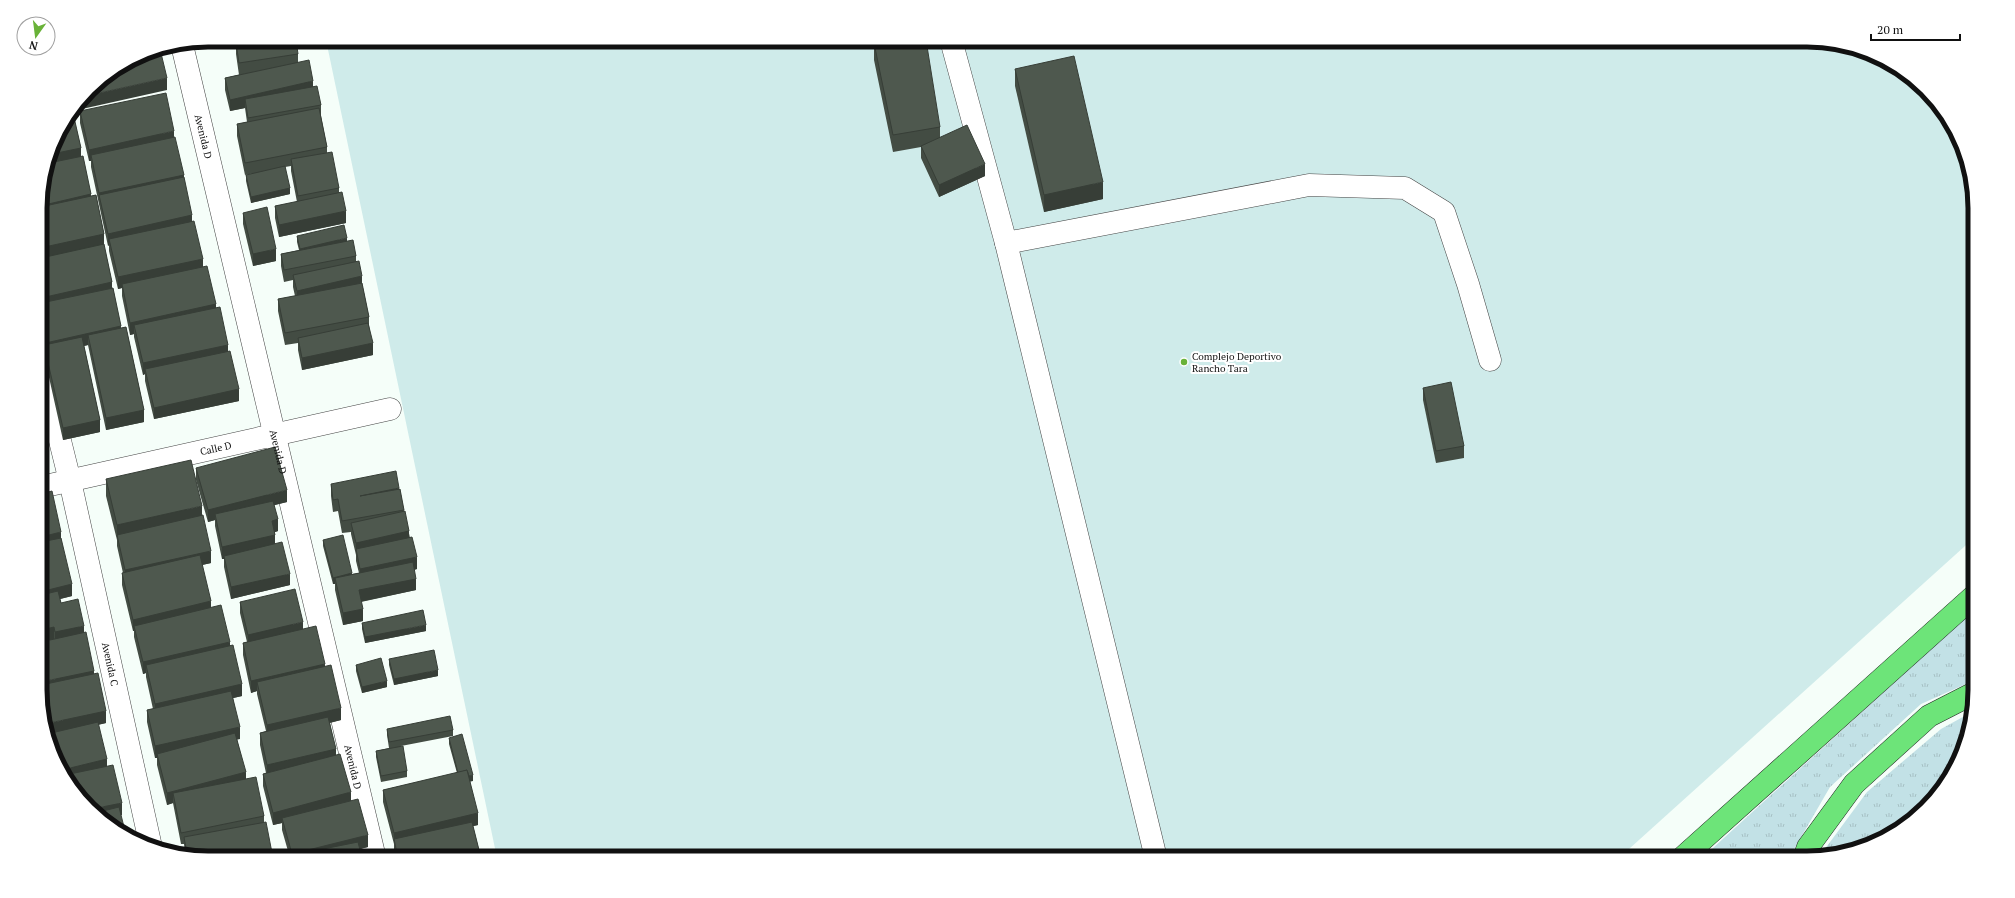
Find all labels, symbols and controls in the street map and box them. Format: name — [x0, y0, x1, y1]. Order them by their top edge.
north arrow — [16, 16, 56, 56]
scale bar — [1871, 16, 1960, 42]
text: 20 m — [1877, 22, 1904, 37]
text: N — [27, 38, 39, 54]
street label: Avenida D — [192, 113, 215, 160]
place label: Complejo Deportivo Rancho Tara — [1192, 350, 1282, 375]
marker: Complejo Deportivo Rancho Tara — [1179, 357, 1189, 367]
street label: Avenida D — [267, 428, 290, 475]
street label: Calle D — [199, 439, 233, 458]
street label: Avenida C — [99, 641, 121, 687]
street label: Avenida D — [341, 744, 364, 791]

